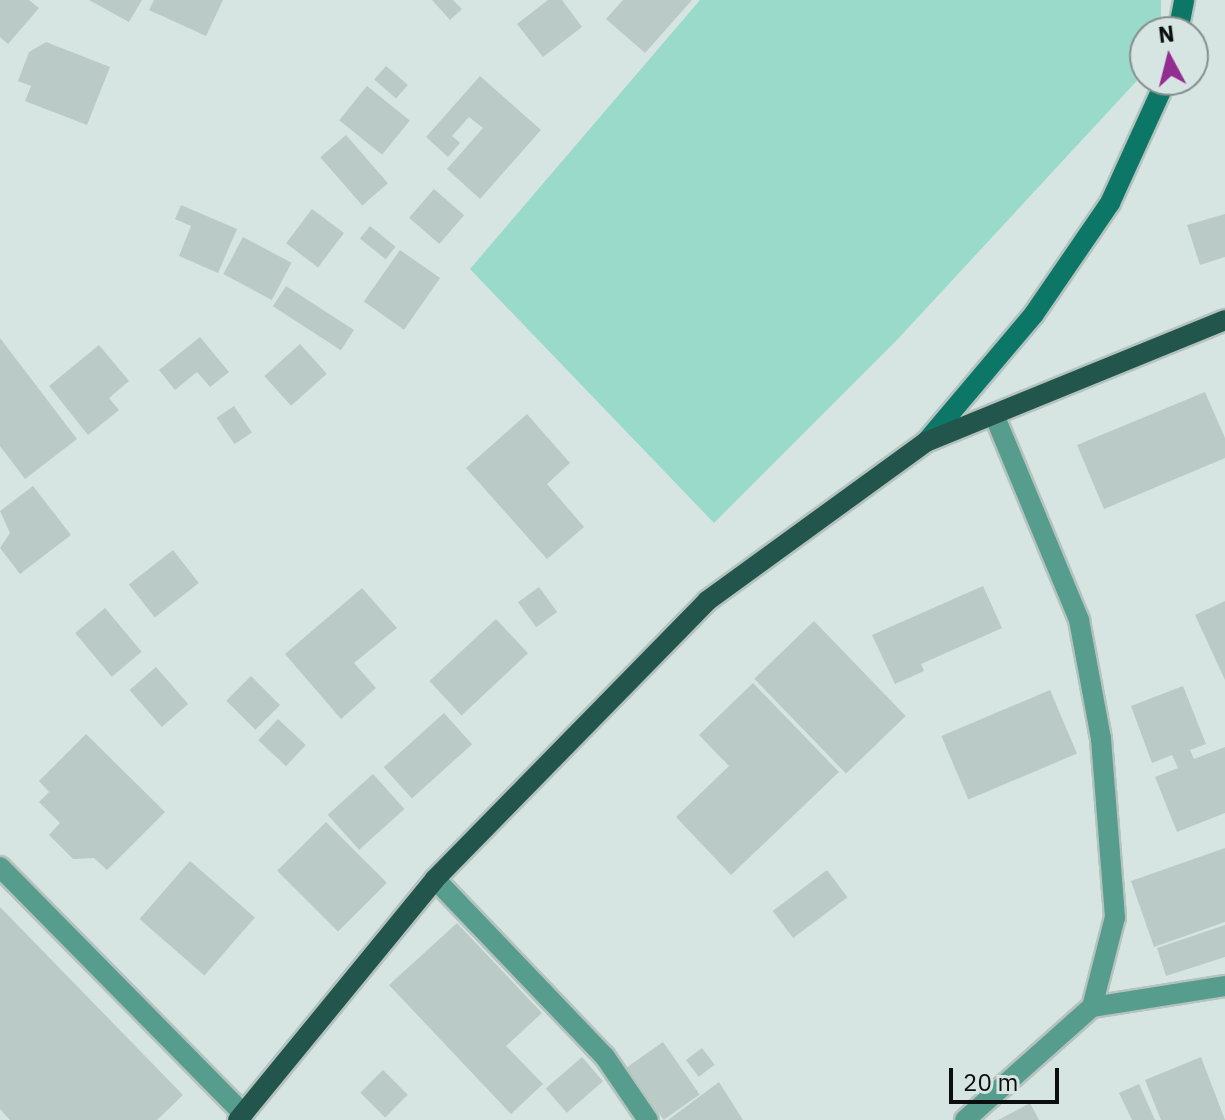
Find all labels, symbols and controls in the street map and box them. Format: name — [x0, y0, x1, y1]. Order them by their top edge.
north arrow — [1129, 16, 1209, 96]
text: N — [1157, 18, 1176, 49]
scale bar — [953, 1052, 1063, 1102]
text: 20 m — [963, 1066, 1018, 1098]

